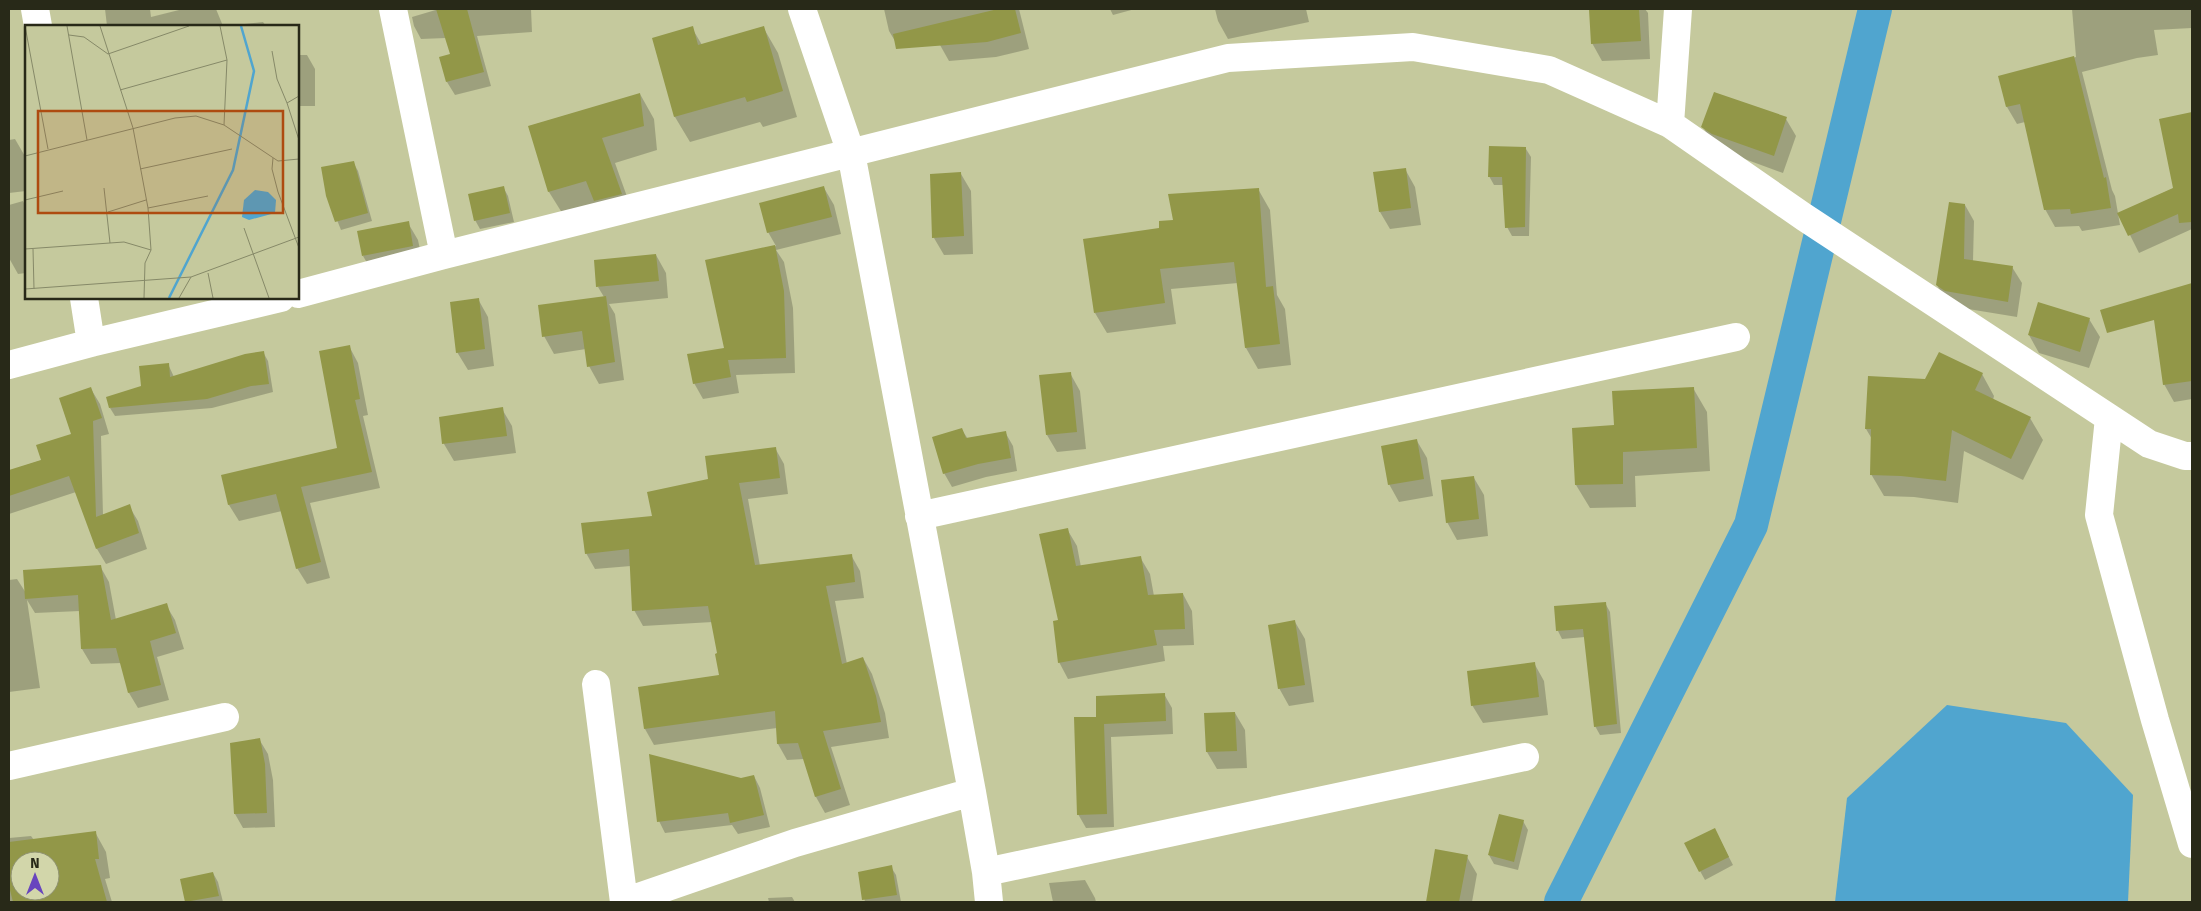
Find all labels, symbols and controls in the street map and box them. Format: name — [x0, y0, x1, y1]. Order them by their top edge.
inset map — [25, 25, 299, 299]
north arrow — [10, 851, 60, 901]
text: N — [30, 855, 40, 872]

